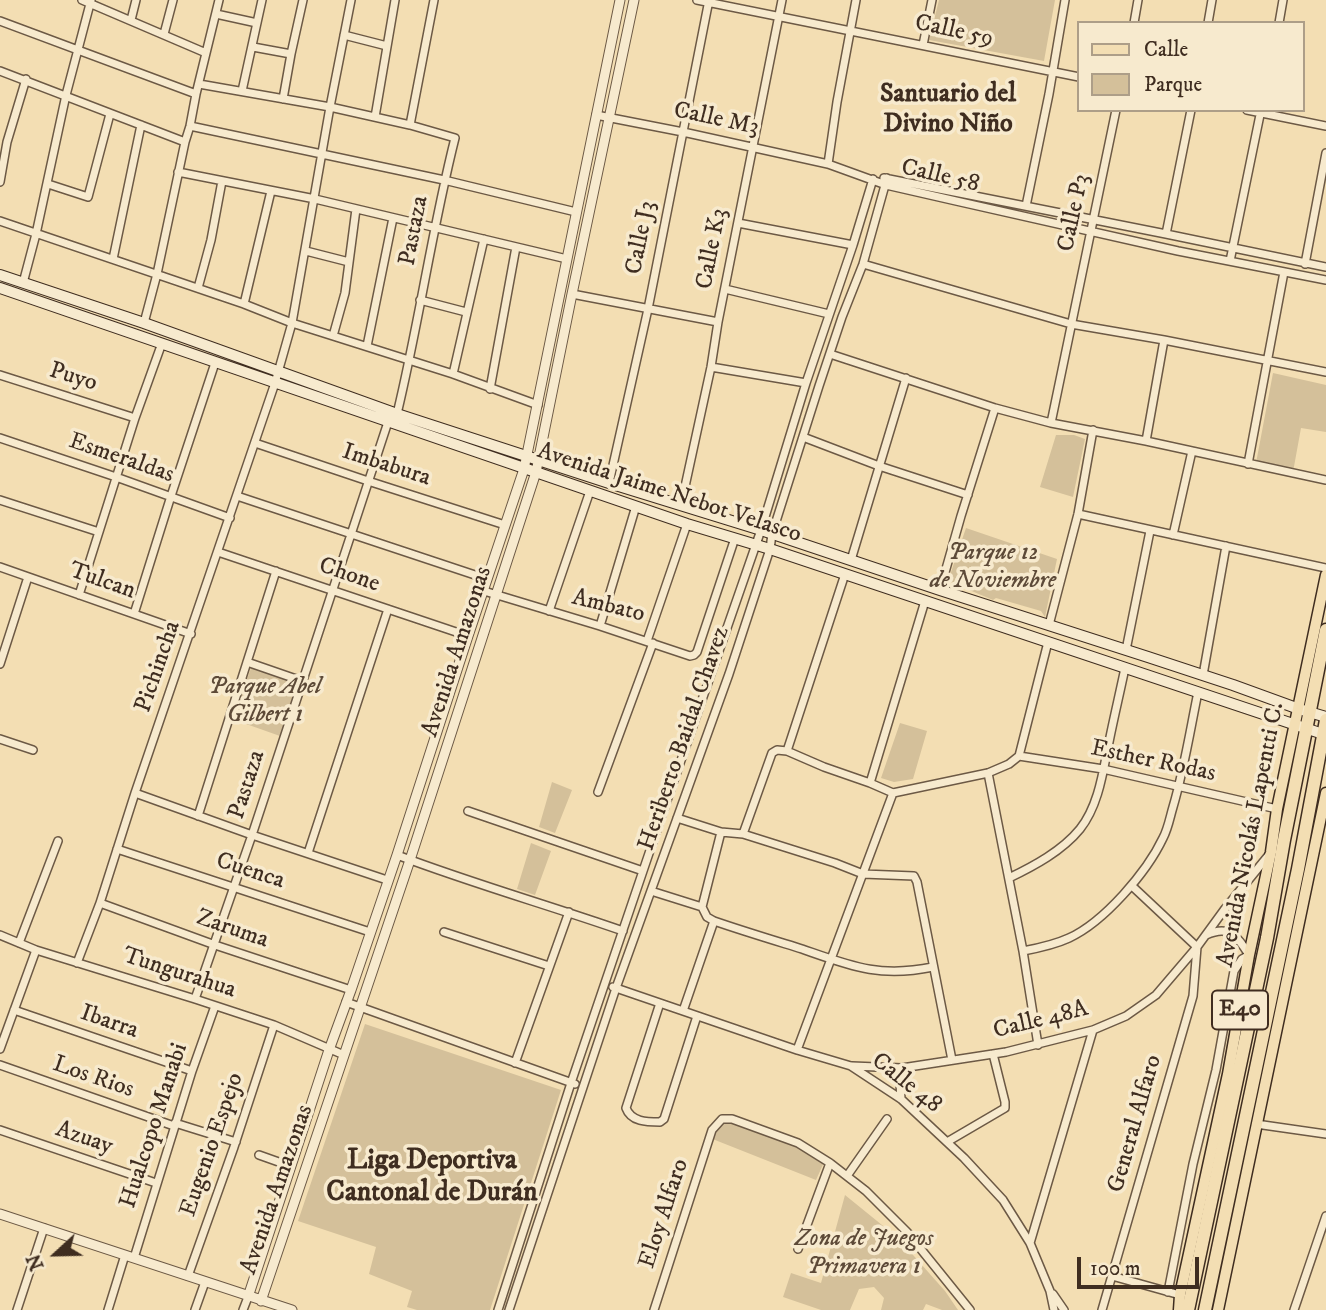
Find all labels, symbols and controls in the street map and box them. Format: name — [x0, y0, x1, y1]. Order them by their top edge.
street label: Calle 59 — [912, 10, 996, 54]
legend — [1078, 21, 1305, 112]
text: Calle — [1144, 37, 1188, 63]
text: Parque — [1144, 72, 1202, 98]
district label: Santuario del Divino Niño — [880, 80, 1016, 142]
street label: Calle M3 — [671, 97, 761, 143]
street label: Calle 58 — [898, 154, 982, 200]
street label: Calle P3 — [1053, 172, 1097, 254]
street label: Pastaza — [394, 194, 436, 268]
street label: Calle J3 — [621, 199, 663, 277]
street label: Calle K3 — [691, 206, 735, 292]
street label: Puyo — [46, 357, 100, 399]
street label: Esmeraldas — [65, 428, 177, 490]
street label: Imbabura — [338, 438, 434, 494]
street label: Avenida Jaime Nebot Velasco — [533, 438, 805, 550]
park label: Parque 12 de Noviembre — [930, 540, 1056, 596]
street label: Chone — [315, 552, 383, 600]
street label: Tulcan — [65, 557, 139, 607]
street label: Avenida Amazonas — [417, 563, 499, 741]
street label: Ambato — [569, 584, 647, 630]
street label: Pichincha — [130, 617, 188, 717]
street label: Heriberto Baidal Chavez — [633, 623, 737, 855]
park label: Parque Abel Gilbert 1 — [209, 674, 321, 730]
street label: Avenida Nicolás Lapentti C. — [1212, 700, 1292, 970]
street label: Esther Rodas — [1088, 735, 1218, 789]
street label: Pastaza — [223, 747, 273, 823]
street label: Cuenca — [212, 847, 288, 897]
street label: Zaruma — [192, 904, 272, 956]
street label: Tungurahua — [119, 942, 239, 1006]
road number: E40 — [1212, 990, 1268, 1030]
street label: Calle 48A — [991, 995, 1091, 1047]
street label: Ibarra — [76, 1000, 142, 1046]
street label: Hualcopo Manabi — [115, 1040, 195, 1212]
street label: Calle 48 — [865, 1048, 947, 1120]
street label: Los Rios — [49, 1051, 137, 1105]
street label: General Alfaro — [1103, 1052, 1169, 1196]
street label: Eugenio Espejo — [175, 1069, 251, 1221]
street label: Avenida Amazonas — [235, 1101, 321, 1279]
street label: Azuay — [52, 1116, 116, 1162]
district label: Liga Deportiva Cantonal de Durán — [326, 1145, 538, 1211]
street label: Eloy Alfaro — [634, 1156, 696, 1272]
north arrow — [21, 1219, 91, 1289]
park label: Zona de Juegos Primavera 1 — [795, 1226, 933, 1282]
scale bar — [1081, 1244, 1204, 1288]
text: N — [22, 1251, 50, 1274]
text: 100 m — [1090, 1256, 1141, 1282]

